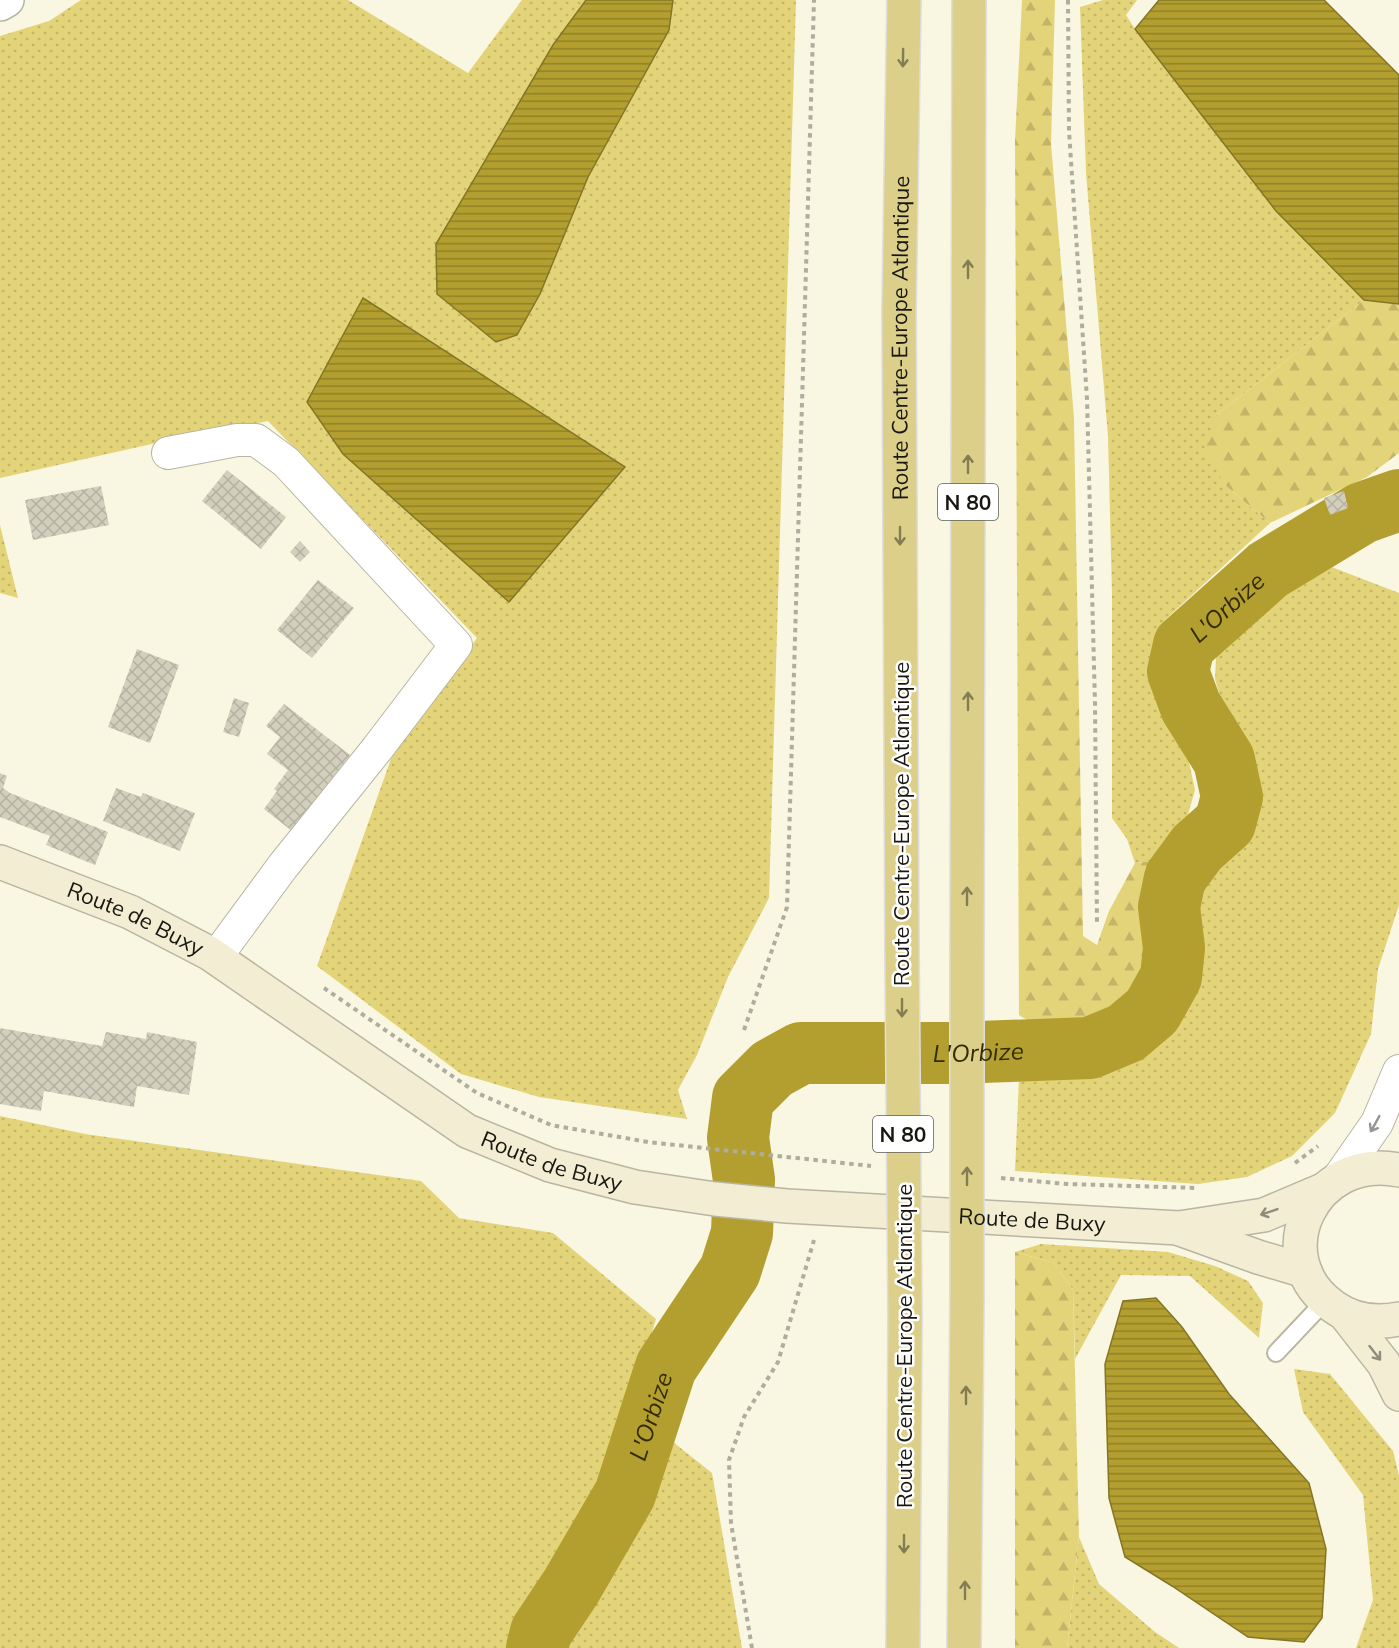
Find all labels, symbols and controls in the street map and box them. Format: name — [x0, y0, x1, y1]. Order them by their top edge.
one-way arrow — [897, 48, 909, 68]
street label: Route Centre-Europe Atlantique — [885, 175, 915, 500]
one-way arrow — [962, 260, 974, 280]
one-way arrow — [962, 455, 974, 475]
road number: N 80 — [938, 484, 998, 520]
one-way arrow — [894, 526, 906, 545]
water label: L'Orbize — [1183, 565, 1271, 648]
street label: Route Centre-Europe Atlantique — [887, 662, 915, 986]
one-way arrow — [962, 692, 974, 712]
street label: Route de Buxy — [63, 875, 209, 962]
one-way arrow — [961, 887, 973, 907]
one-way arrow — [896, 998, 908, 1018]
water label: L'Orbize — [933, 1035, 1024, 1068]
one-way arrow — [1369, 1115, 1381, 1132]
road number: N 80 — [873, 1116, 933, 1152]
street label: Route de Buxy — [477, 1124, 626, 1197]
one-way arrow — [961, 1166, 973, 1186]
street label: Route Centre-Europe Atlantique — [890, 1184, 918, 1508]
street label: Route de Buxy — [958, 1202, 1107, 1238]
one-way arrow — [1260, 1208, 1278, 1219]
one-way arrow — [1368, 1344, 1381, 1360]
water label: L'Orbize — [622, 1368, 678, 1464]
one-way arrow — [960, 1385, 972, 1405]
one-way arrow — [898, 1534, 910, 1554]
one-way arrow — [959, 1580, 971, 1600]

